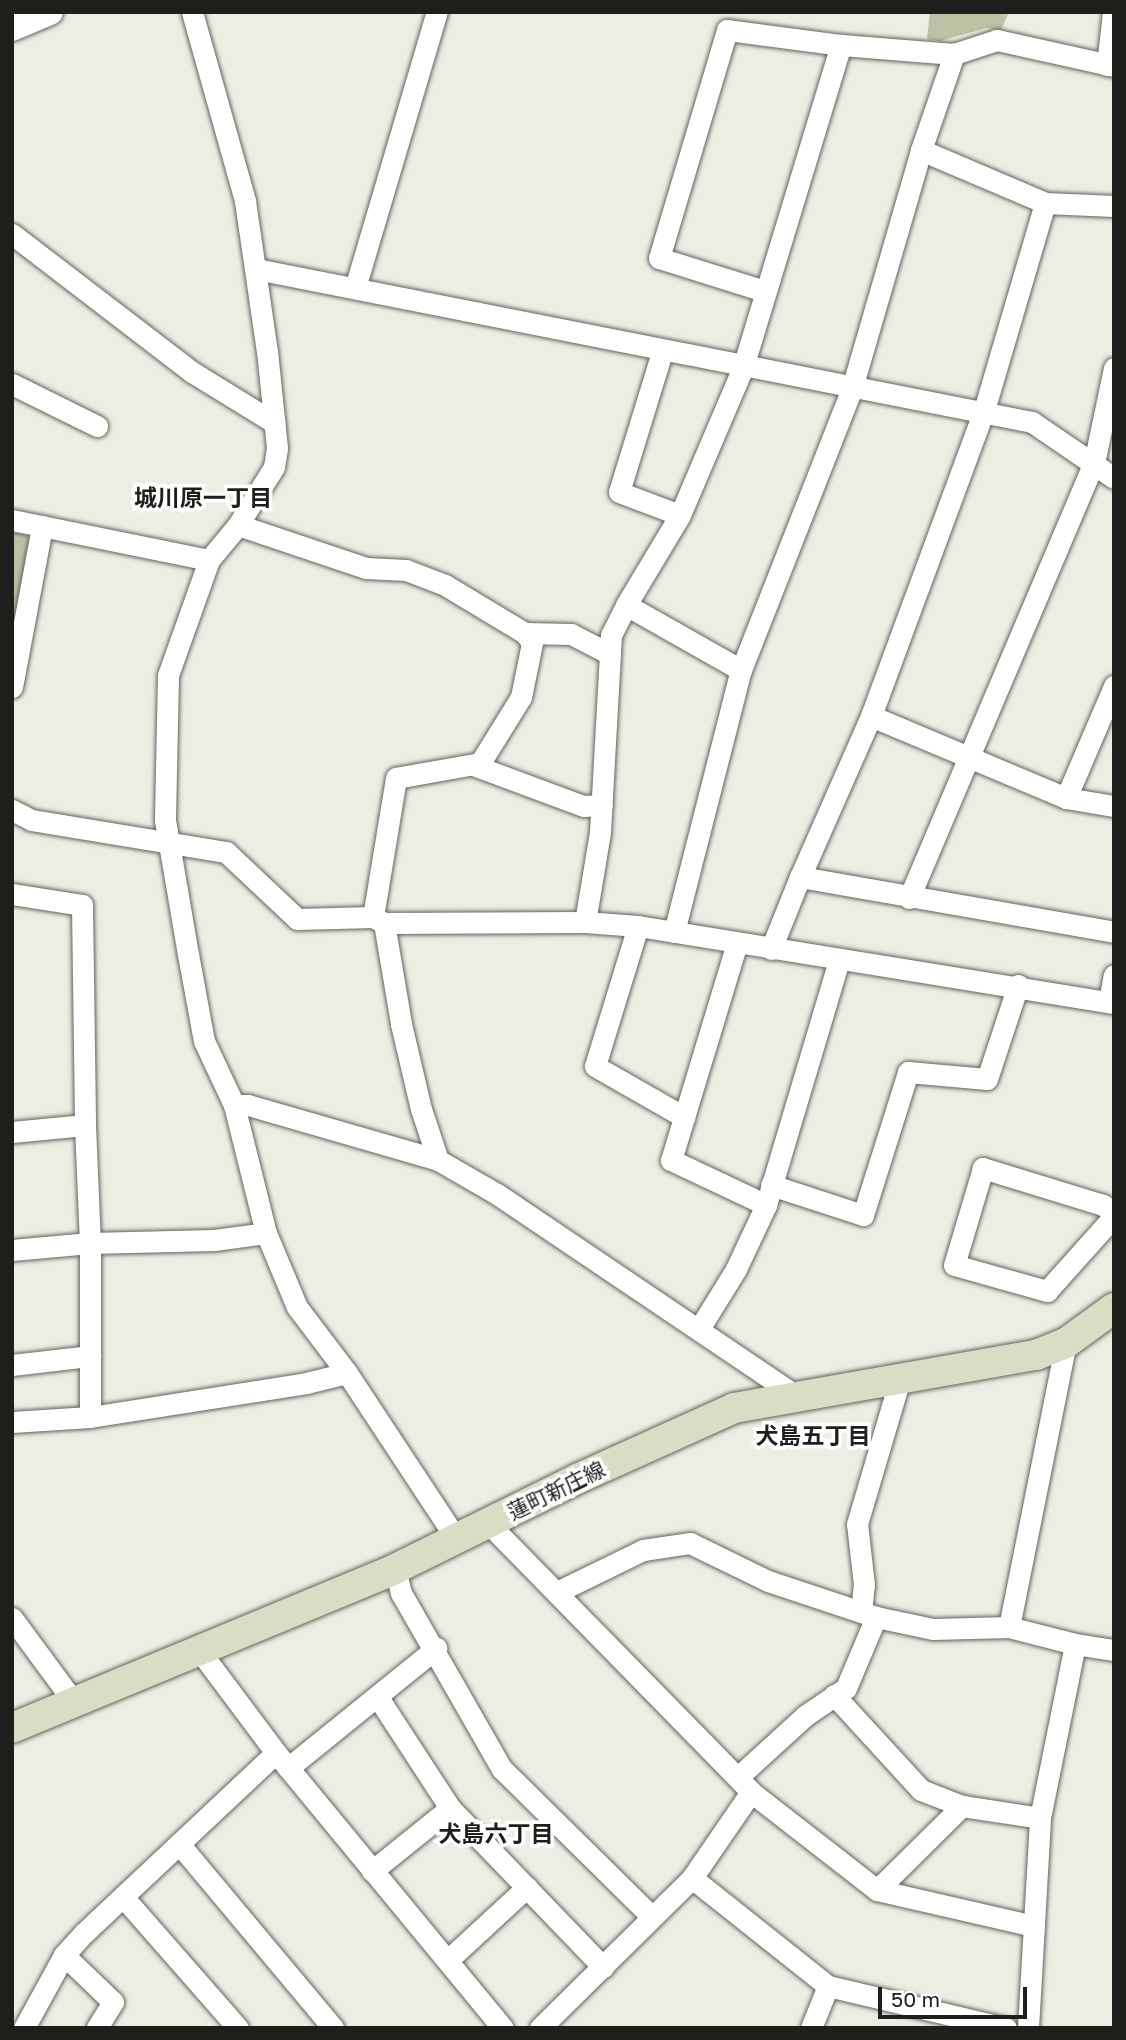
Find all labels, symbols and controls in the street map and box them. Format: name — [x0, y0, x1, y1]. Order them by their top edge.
district label: 城川原一丁目 — [134, 483, 272, 511]
district label: 犬島五丁目 — [756, 1421, 870, 1449]
street label: 蓮町新庄線 — [503, 1456, 609, 1524]
district label: 犬島六丁目 — [439, 1819, 553, 1847]
scale bar — [881, 1974, 1030, 2018]
text: 50 m — [891, 1986, 940, 2012]

